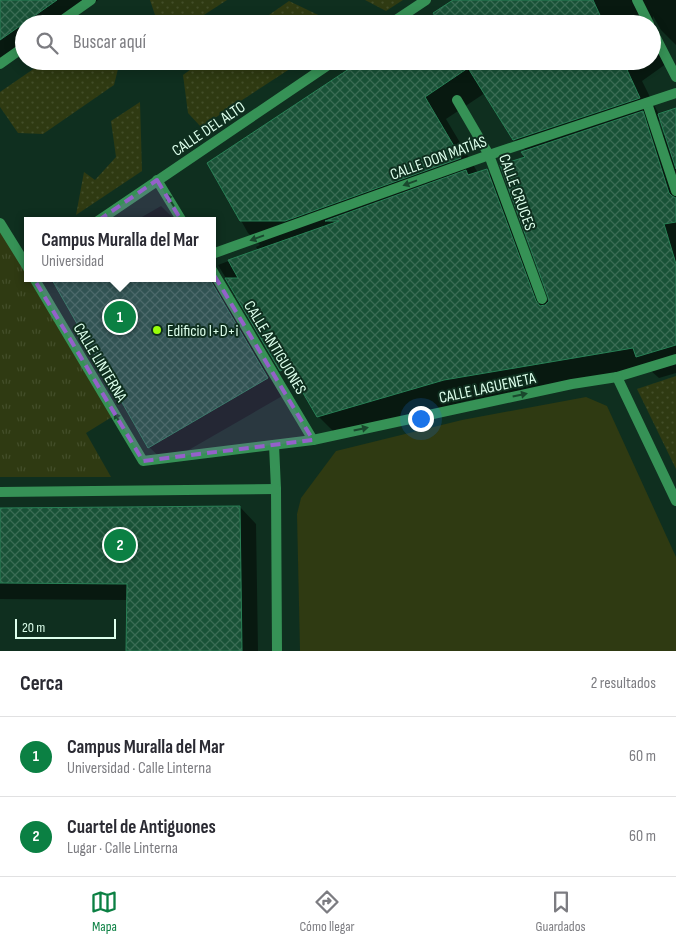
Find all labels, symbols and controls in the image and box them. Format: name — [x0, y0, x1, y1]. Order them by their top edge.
search box — [15, 15, 661, 70]
icon: search — [33, 29, 61, 57]
text: Buscar aquí — [73, 31, 146, 54]
street label: CALLE DEL ALTO — [169, 98, 249, 161]
street label: CALLE DON MATÍAS — [388, 132, 489, 185]
street label: CALLE CRUCES — [494, 152, 539, 233]
one-way arrow — [402, 179, 417, 187]
one-way arrow — [165, 194, 174, 207]
popup — [24, 217, 216, 282]
text: Campus Muralla del Mar — [41, 229, 199, 252]
one-way arrow — [249, 234, 264, 242]
text: Universidad — [41, 252, 104, 271]
pin: 1 — [104, 298, 136, 336]
street label: CALLE ANTIGUONES — [239, 298, 310, 398]
street label: CALLE LINTERNA — [69, 320, 131, 406]
place label: Edificio I+D+i — [167, 322, 238, 341]
marker: Edificio I+D+i — [151, 324, 163, 336]
street label: CALLE LAGUENETA — [437, 369, 538, 408]
one-way arrow — [512, 391, 527, 399]
your location — [408, 406, 434, 432]
one-way arrow — [113, 412, 122, 425]
one-way arrow — [353, 425, 369, 433]
pin: 2 — [104, 526, 136, 564]
scale bar — [15, 616, 116, 639]
text: 20 m — [22, 619, 45, 636]
text: Cerca — [20, 671, 63, 696]
text: 2 resultados — [591, 674, 656, 693]
text: Campus Muralla del Mar — [67, 736, 225, 759]
text: 1 — [33, 747, 39, 766]
text: 60 m — [629, 747, 656, 766]
text: Universidad · Calle Linterna — [67, 759, 211, 778]
text: Cuartel de Antiguones — [67, 816, 216, 839]
text: 2 — [32, 827, 40, 846]
text: 60 m — [629, 827, 656, 846]
text: Lugar · Calle Linterna — [67, 839, 178, 858]
tab: Mapa — [90, 888, 118, 935]
tab: Cómo llegar — [299, 888, 355, 935]
tab: Guardados — [536, 888, 585, 935]

